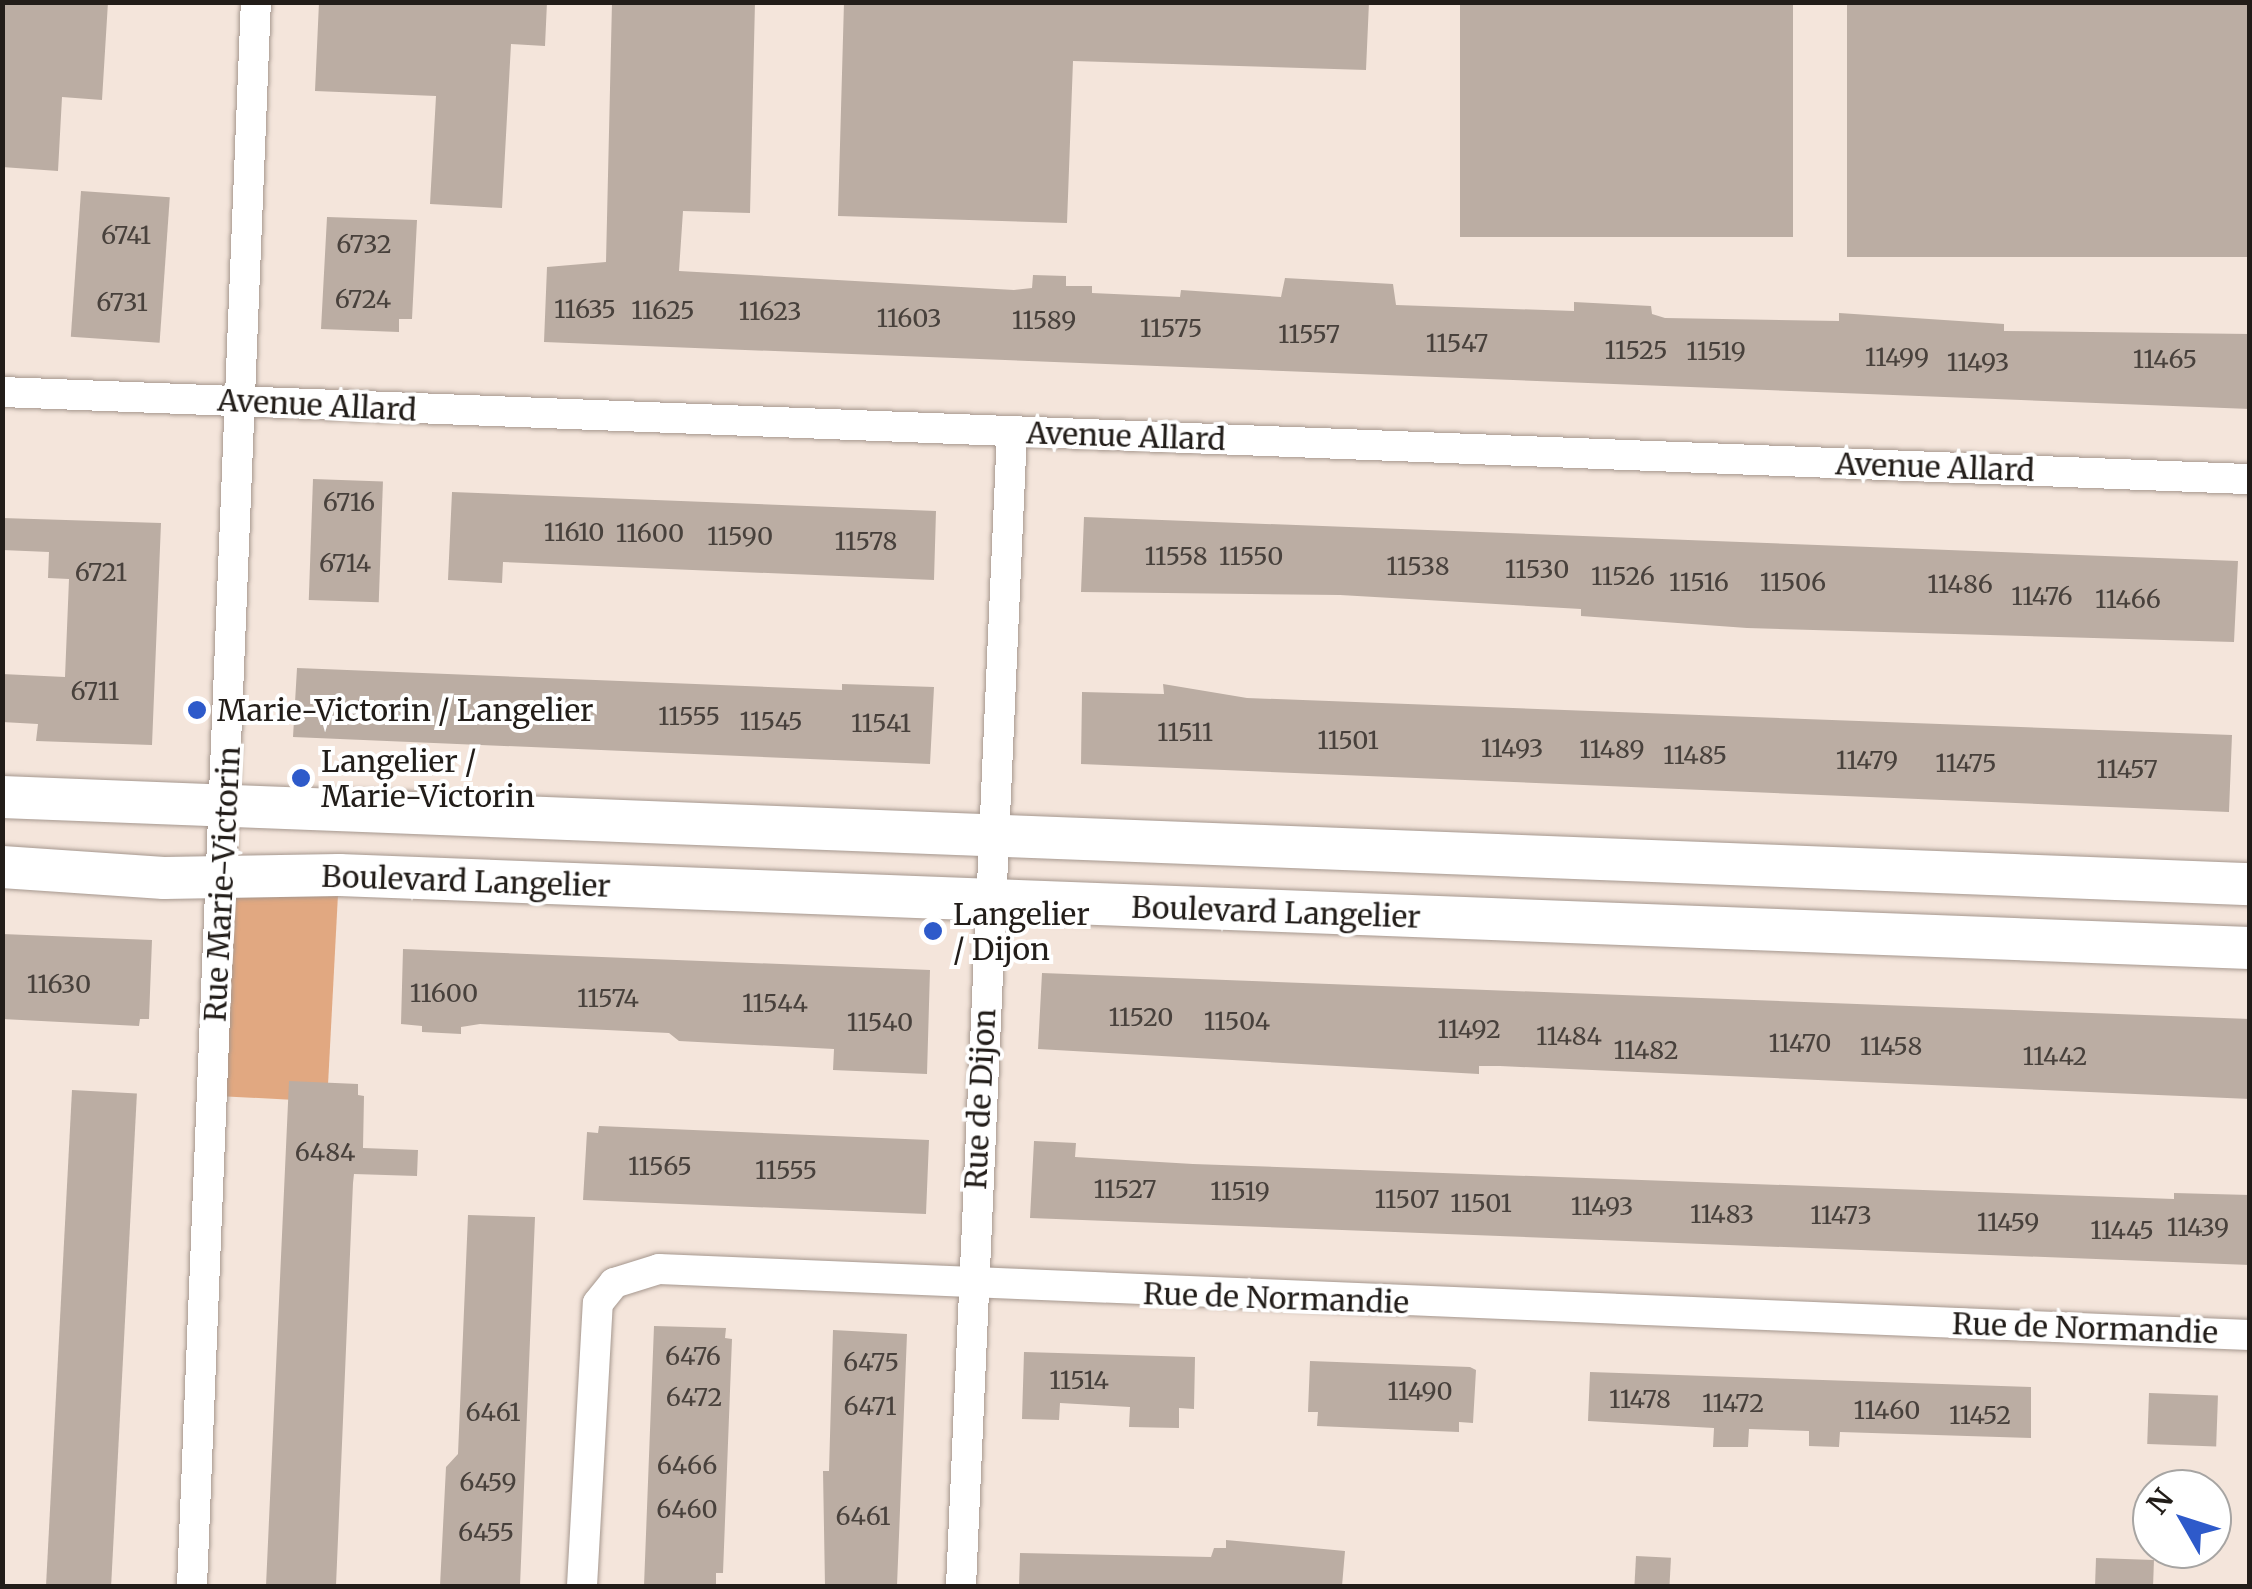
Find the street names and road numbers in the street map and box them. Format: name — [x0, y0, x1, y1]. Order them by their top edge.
street label: Avenue Allard — [217, 382, 417, 428]
street label: Avenue Allard — [1026, 415, 1226, 457]
street label: Avenue Allard — [1835, 446, 2035, 488]
street label: Rue Marie-Victorin — [197, 745, 247, 1023]
street label: Boulevard Langelier — [321, 858, 611, 904]
street label: Boulevard Langelier — [1131, 889, 1421, 935]
street label: Rue de Dijon — [957, 1008, 1003, 1190]
street label: Rue de Normandie — [1142, 1275, 1410, 1321]
street label: Rue de Normandie — [1951, 1305, 2219, 1351]

